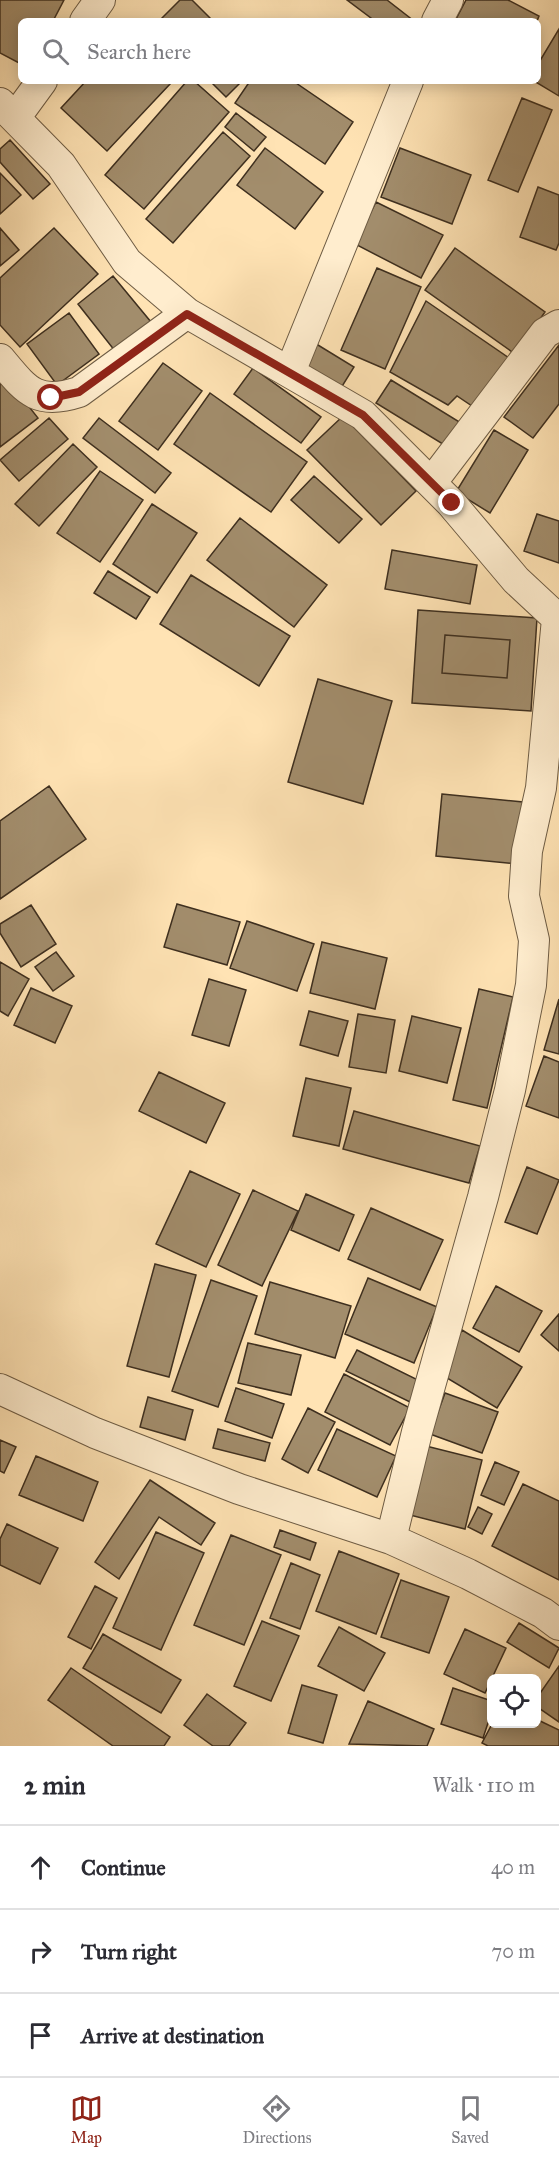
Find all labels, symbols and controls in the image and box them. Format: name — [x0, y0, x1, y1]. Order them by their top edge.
search box — [18, 18, 541, 84]
icon: search — [39, 35, 72, 68]
text: Search here — [87, 38, 191, 65]
route start — [37, 384, 63, 410]
route end — [438, 489, 464, 515]
map controls — [487, 1674, 541, 1728]
button: locate — [487, 1674, 541, 1728]
text: 2 min — [24, 1769, 85, 1801]
text: Walk · 110 m — [432, 1773, 535, 1797]
icon: ahead — [24, 1851, 57, 1884]
text: Continue — [81, 1854, 166, 1881]
text: 40 m — [491, 1855, 535, 1879]
icon: right — [24, 1935, 57, 1968]
text: Turn right — [81, 1938, 177, 1965]
text: 70 m — [492, 1939, 535, 1963]
icon: arrive — [24, 2019, 57, 2052]
text: Arrive at destination — [81, 2022, 264, 2049]
tab: Map — [70, 2092, 103, 2147]
tab: Directions — [243, 2092, 311, 2147]
tab: Saved — [451, 2092, 489, 2147]

